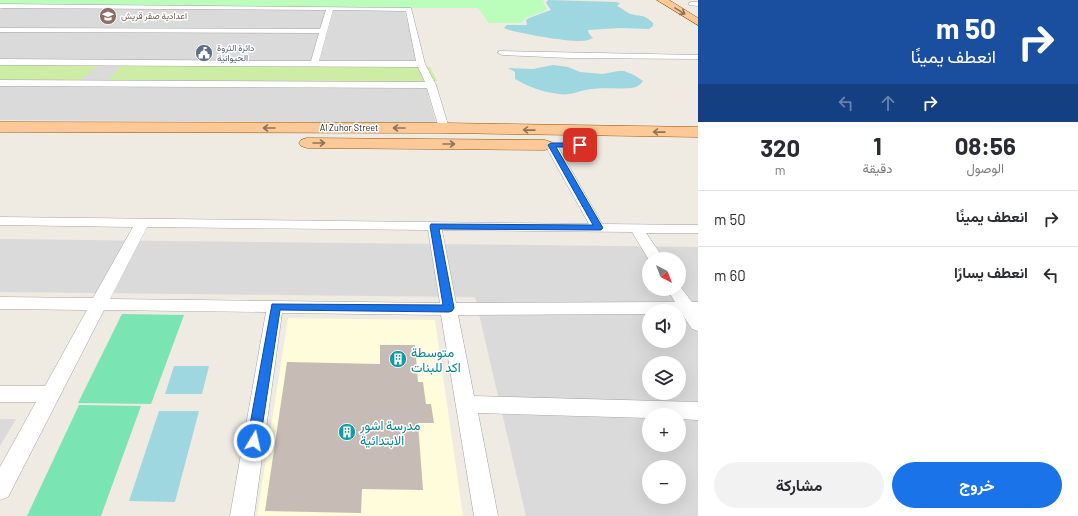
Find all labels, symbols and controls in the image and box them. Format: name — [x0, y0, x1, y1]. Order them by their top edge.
school or university icon: اعدادية صقر قريش — [98, 6, 118, 26]
one-way arrow — [674, 7, 685, 15]
place label: اعدادية صقر قريش — [121, 10, 187, 22]
text: 50 m — [936, 11, 996, 45]
icon: right — [1010, 16, 1062, 68]
place label: دائرة الثروة الحيوانية — [217, 42, 254, 64]
public building icon: دائرة الثروة الحيوانية — [194, 43, 214, 63]
text: انعطف يمينًا — [911, 45, 996, 67]
icon: left — [835, 92, 857, 114]
icon: ahead — [877, 92, 899, 114]
icon: right — [919, 92, 941, 114]
street label: Al Zuhor Street — [320, 122, 378, 133]
one-way arrow — [263, 124, 276, 132]
one-way arrow — [393, 124, 406, 132]
one-way arrow — [523, 126, 536, 134]
pin — [563, 128, 597, 162]
one-way arrow — [653, 128, 666, 135]
text: 1 — [873, 131, 882, 160]
text: 08:56 — [955, 131, 1016, 160]
text: 320 — [760, 133, 800, 162]
icon: arrive — [569, 134, 591, 156]
one-way arrow — [312, 139, 325, 147]
one-way arrow — [442, 140, 455, 148]
text: دقيقة — [862, 160, 892, 176]
text: الوصول — [966, 160, 1004, 176]
text: m — [775, 162, 786, 178]
text: انعطف يمينًا — [956, 207, 1028, 225]
icon: right — [1040, 208, 1062, 230]
text: 50 m — [714, 210, 746, 228]
north arrow — [642, 252, 686, 296]
map controls — [642, 252, 686, 504]
text: انعطف يسارًا — [954, 263, 1028, 281]
icon: left — [1040, 264, 1062, 286]
text: 60 m — [714, 266, 746, 284]
button: sound — [642, 304, 686, 348]
place label: متوسطة اكد للبنات — [411, 344, 461, 375]
building icon: متوسطة اكد للبنات — [388, 349, 408, 369]
button: layers — [642, 356, 686, 400]
button: + — [642, 408, 686, 452]
place label: مدرسة اشور الابتدائية — [359, 417, 420, 448]
position arrow — [233, 420, 275, 462]
building icon: مدرسة اشور الابتدائية — [337, 422, 357, 442]
button: − — [642, 460, 686, 504]
button: مشاركة — [714, 462, 884, 508]
button: خروج — [892, 462, 1062, 508]

